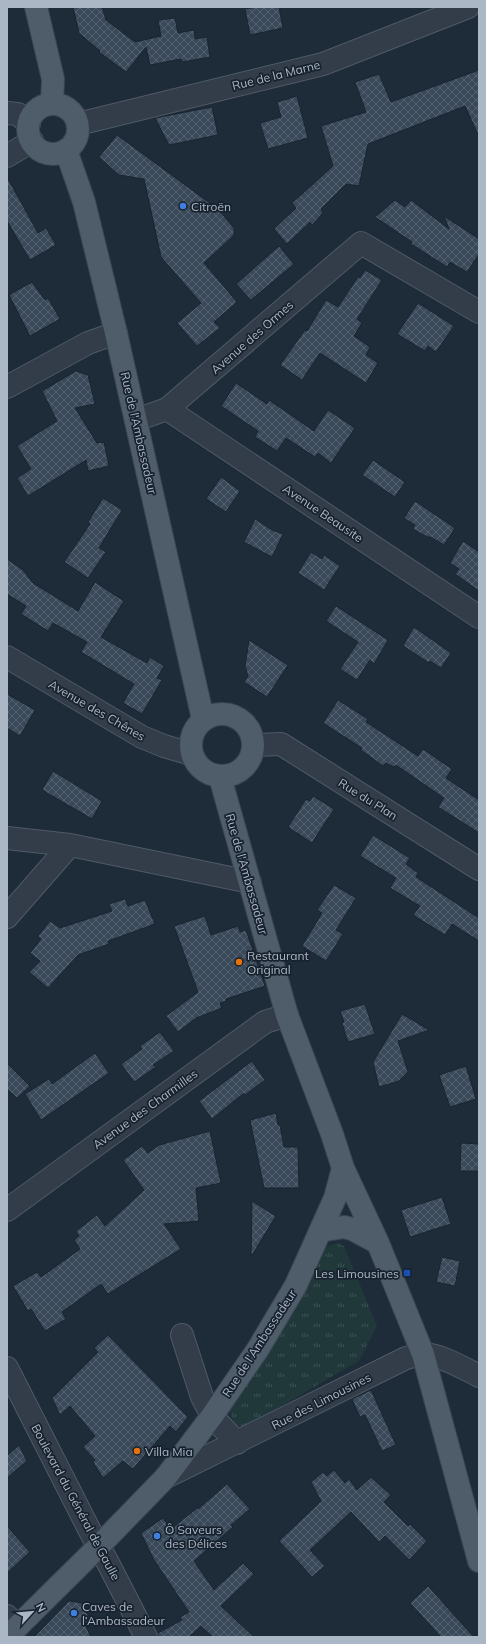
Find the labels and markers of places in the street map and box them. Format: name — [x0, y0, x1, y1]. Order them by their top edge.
place label: Citroën — [191, 199, 231, 214]
marker: Citroën — [178, 201, 188, 211]
place label: Restaurant Original — [247, 948, 309, 977]
marker: Restaurant Original — [234, 957, 244, 967]
place label: Les Limousines — [315, 1266, 399, 1281]
marker: Les Limousines — [402, 1268, 412, 1278]
place label: Villa Mia — [145, 1444, 193, 1459]
marker: Villa Mia — [132, 1446, 142, 1456]
place label: Ô Saveurs des Délices — [165, 1522, 227, 1551]
marker: Ô Saveurs des Délices — [152, 1531, 162, 1541]
place label: Caves de l’Ambassadeur — [82, 1599, 165, 1628]
marker: Caves de l’Ambassadeur — [69, 1608, 79, 1618]

